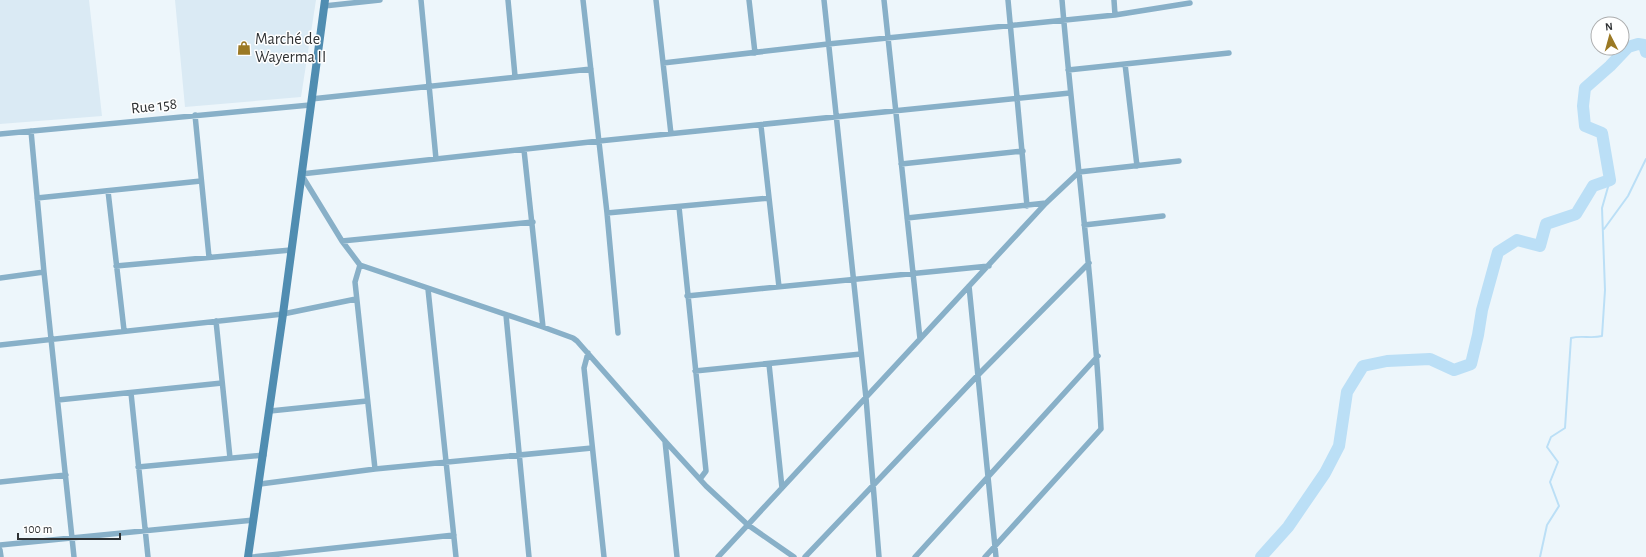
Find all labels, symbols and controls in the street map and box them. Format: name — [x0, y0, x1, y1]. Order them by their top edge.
north arrow — [1590, 16, 1630, 56]
text: N — [1605, 21, 1613, 32]
place label: Marché de Wayerma II — [255, 31, 326, 66]
shop icon: Marché de Wayerma II — [236, 40, 252, 56]
street label: Rue 158 — [130, 96, 178, 116]
scale bar — [18, 515, 120, 541]
text: 100 m — [24, 523, 52, 535]

